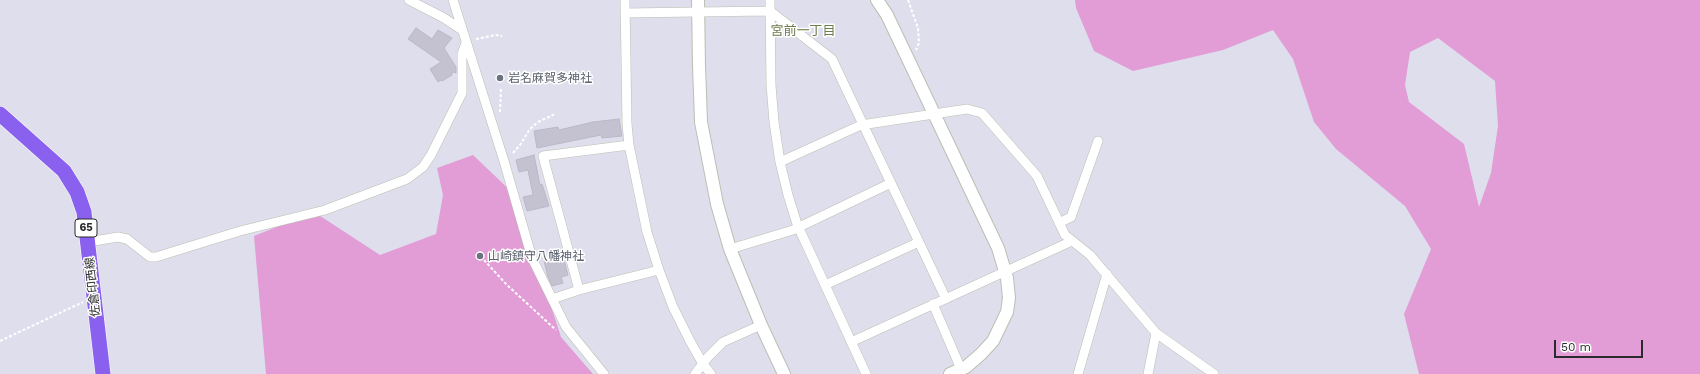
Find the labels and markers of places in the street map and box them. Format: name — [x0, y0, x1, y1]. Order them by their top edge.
place label: 岩名麻賀多神社 — [508, 71, 592, 85]
marker: 岩名麻賀多神社 — [495, 73, 505, 83]
place label: 山崎鎮守八幡神社 — [488, 249, 584, 263]
marker: 山崎鎮守八幡神社 — [475, 251, 485, 261]

